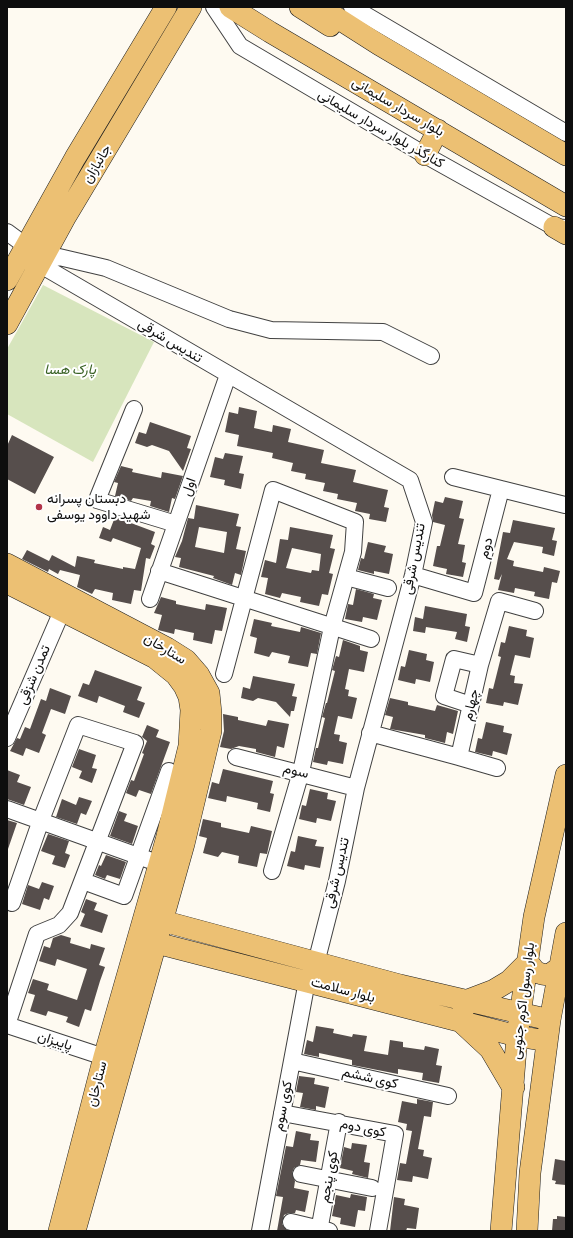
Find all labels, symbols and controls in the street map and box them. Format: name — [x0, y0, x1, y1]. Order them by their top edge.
street label: بلوار سردار سلیمانی — [349, 74, 447, 140]
street label: کنارگذر بلوار سردار سلیمانی — [315, 86, 447, 172]
street label: جانبازان — [79, 142, 115, 186]
street label: تندیس شرقی — [135, 315, 205, 367]
park label: پارک هسا — [44, 362, 96, 378]
street label: اول — [178, 476, 200, 498]
place label: دبستان پسرانه شهید داوود یوسفی — [47, 491, 151, 524]
marker: دبستان پسرانه شهید داوود یوسفی — [34, 502, 44, 512]
street label: تندیس شرقی — [399, 522, 429, 596]
street label: دوم — [475, 536, 497, 560]
street label: ستارخان — [141, 630, 189, 668]
street label: تمدن شزقی — [14, 643, 54, 707]
street label: چهارم — [459, 688, 483, 722]
street label: سوم — [282, 760, 310, 782]
street label: تندیس شرقی — [321, 836, 353, 910]
street label: بلوار رسول اکرم جنوبی — [507, 941, 539, 1061]
street label: بلوار سلامت — [309, 973, 377, 1007]
street label: پاییزان — [35, 1028, 75, 1054]
street label: ستارخان — [83, 1060, 111, 1108]
street label: کوی ششم — [340, 1063, 400, 1093]
street label: کوی سوم — [270, 1080, 296, 1132]
street label: کوی دوم — [339, 1115, 387, 1141]
street label: کوی پنجم — [316, 1150, 342, 1204]

